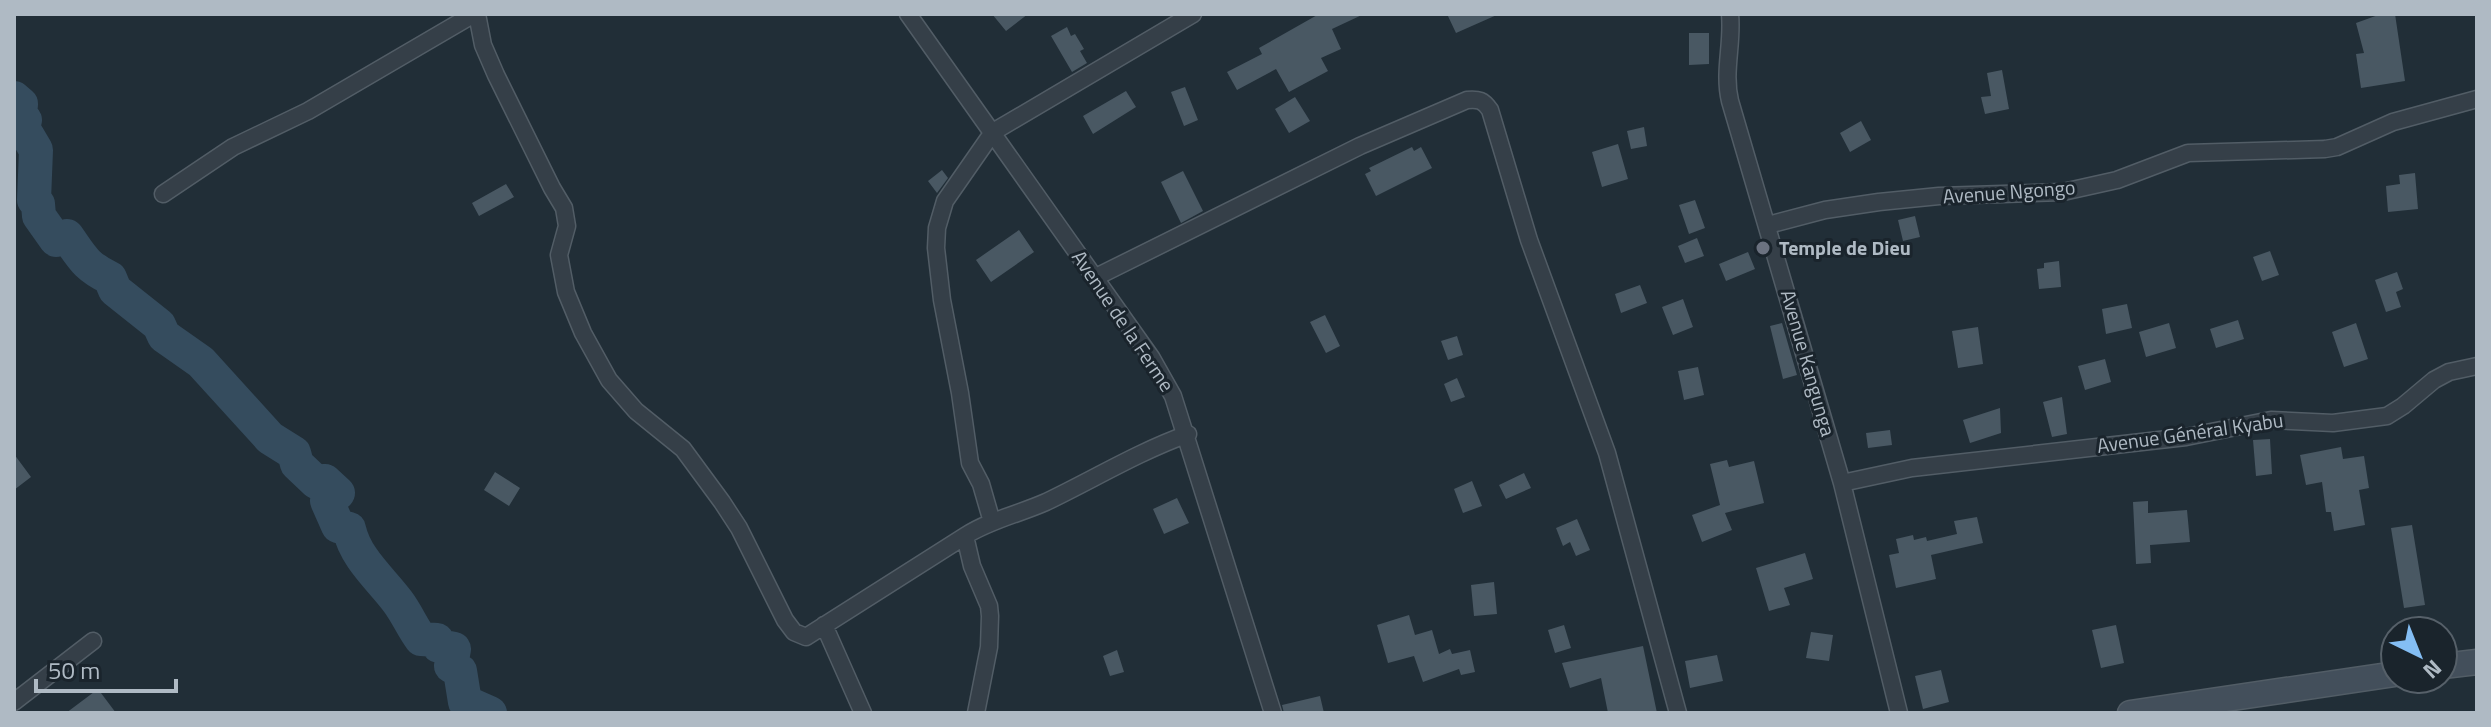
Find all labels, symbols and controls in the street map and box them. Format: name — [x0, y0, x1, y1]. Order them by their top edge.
street label: Avenue Ngongo — [1942, 171, 2076, 212]
place label: Temple de Dieu — [1779, 232, 1911, 263]
marker: Temple de Dieu — [1754, 239, 1772, 257]
street label: Avenue de la Ferme — [1064, 244, 1182, 398]
street label: Avenue Kangunga — [1773, 286, 1844, 440]
street label: Avenue Général Kyabu — [2095, 404, 2285, 461]
north arrow — [2379, 615, 2459, 695]
scale bar — [36, 643, 176, 693]
text: 50 m — [48, 652, 100, 688]
text: N — [2415, 652, 2450, 687]

